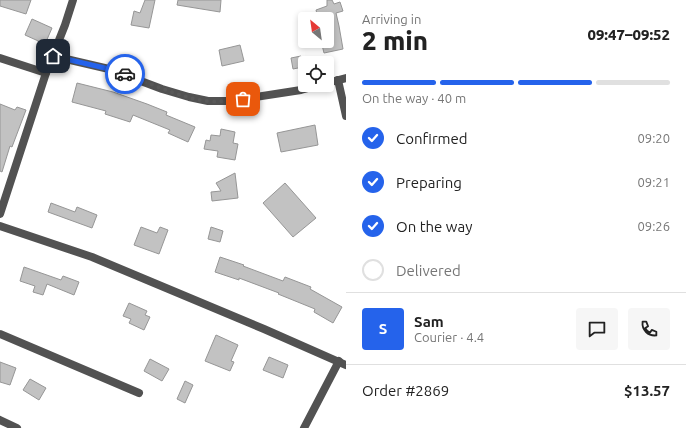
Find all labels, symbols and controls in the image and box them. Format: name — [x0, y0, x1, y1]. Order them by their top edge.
north arrow — [298, 12, 334, 48]
map controls — [298, 12, 334, 92]
text: Arriving in — [362, 12, 421, 26]
text: 2 min — [362, 26, 428, 55]
text: 09:47–09:52 — [587, 26, 670, 43]
pin — [36, 39, 70, 73]
icon: home — [42, 45, 64, 67]
courier — [105, 54, 145, 94]
button: locate — [298, 56, 334, 92]
icon: car — [114, 63, 136, 85]
pin — [226, 82, 260, 116]
icon: bag — [232, 88, 254, 110]
text: On the way · 40 m — [362, 91, 466, 105]
icon: check — [362, 127, 384, 149]
text: Confirmed — [396, 130, 468, 147]
text: 09:20 — [637, 131, 670, 145]
icon: check — [362, 171, 384, 193]
text: Preparing — [396, 174, 462, 191]
text: 09:21 — [637, 175, 670, 189]
icon: check — [362, 215, 384, 237]
text: On the way — [396, 218, 472, 235]
text: 09:26 — [637, 219, 670, 233]
text: Delivered — [396, 262, 461, 279]
button: chat — [576, 308, 618, 350]
button: phone — [628, 308, 670, 350]
text: Sam — [414, 313, 444, 330]
text: S — [379, 320, 387, 337]
text: Courier · 4.4 — [414, 330, 484, 344]
text: Order #2869 — [362, 382, 449, 399]
text: $13.57 — [624, 382, 670, 399]

